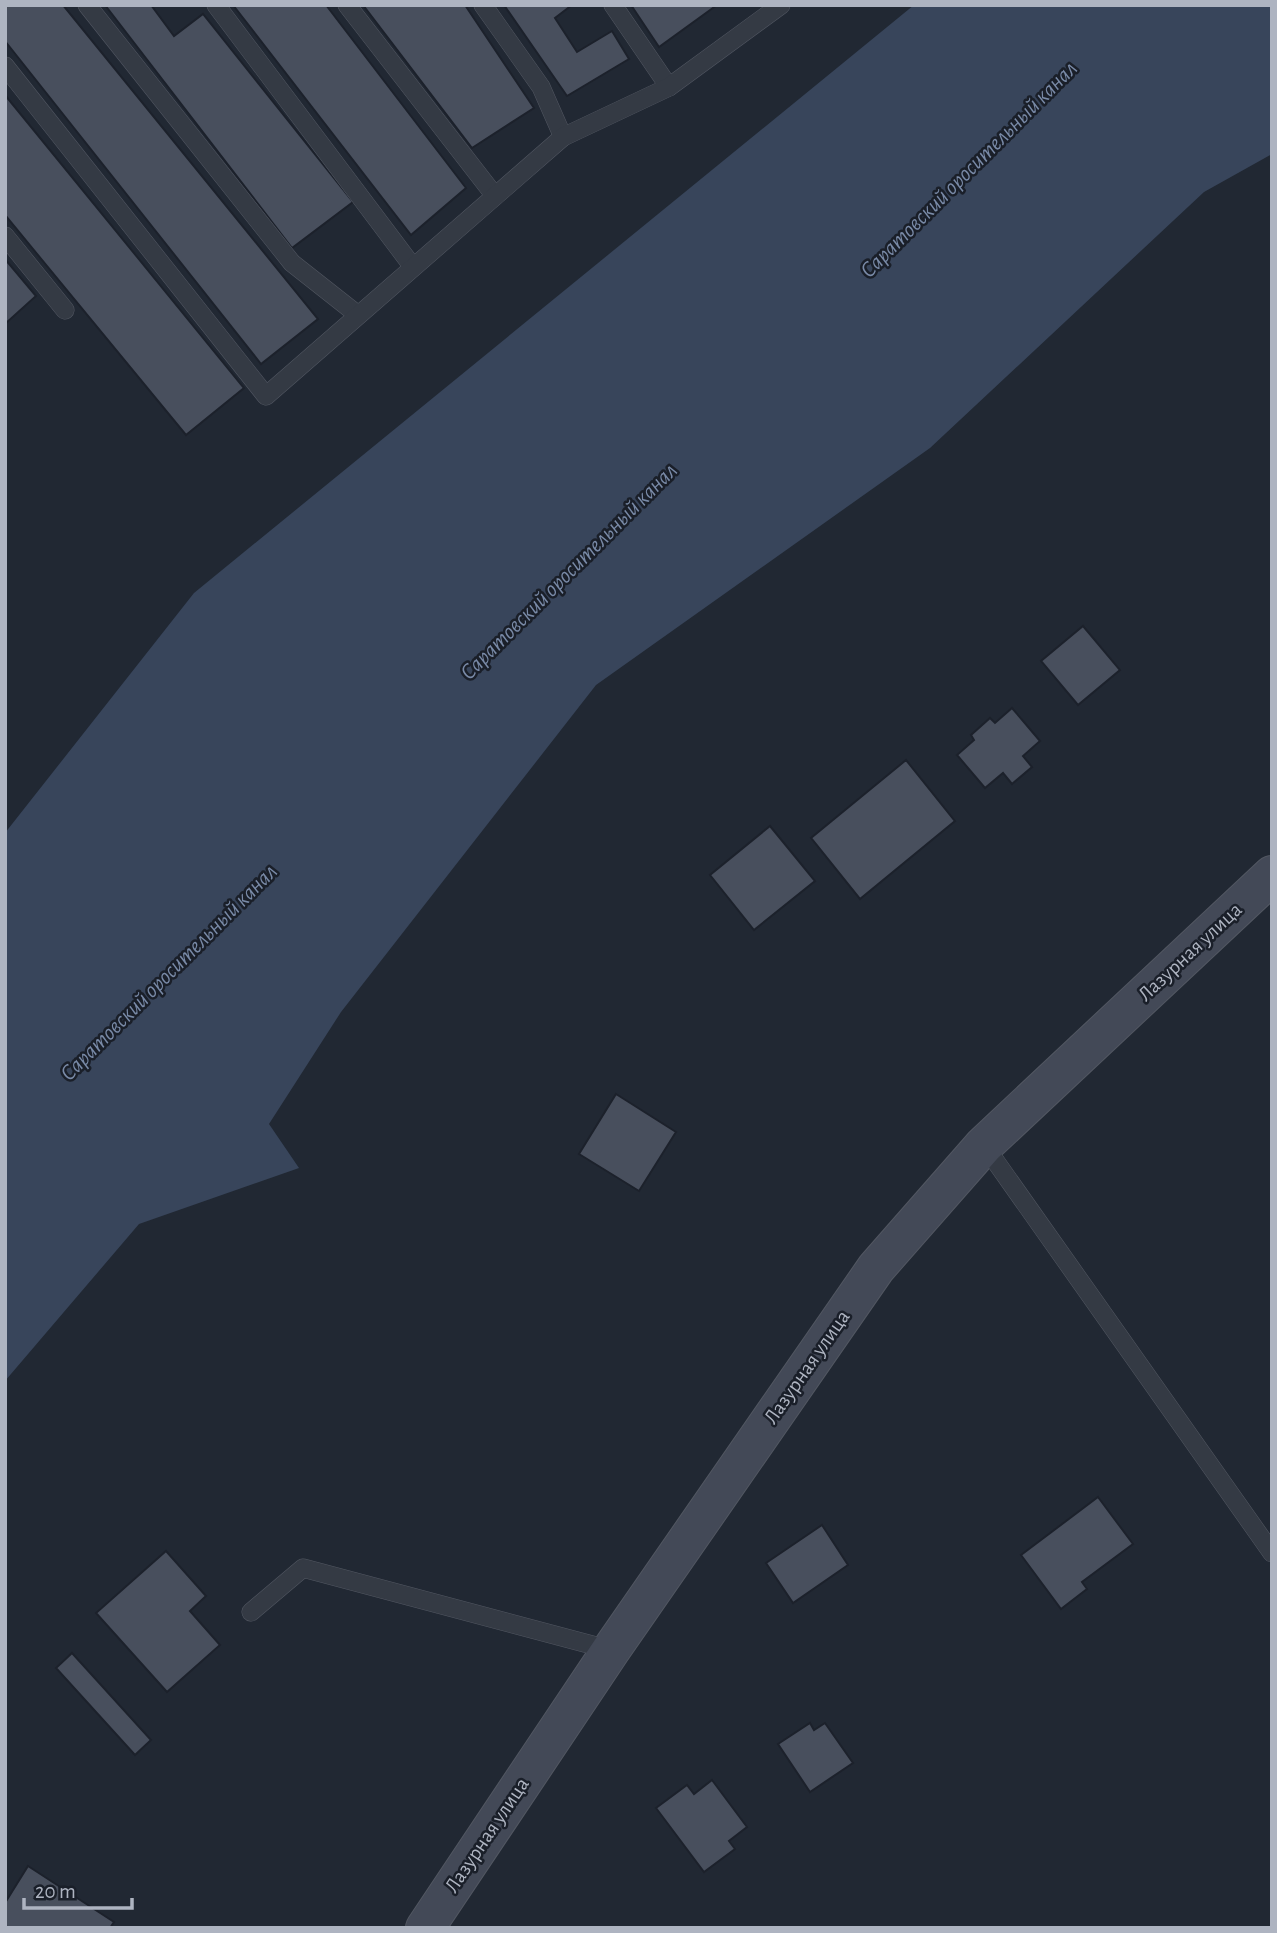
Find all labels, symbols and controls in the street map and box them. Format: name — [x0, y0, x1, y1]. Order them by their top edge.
water label: Саратовский оросительный канал — [856, 57, 1082, 283]
water label: Саратовский оросительный канал — [456, 459, 682, 685]
water label: Саратовский оросительный канал — [56, 860, 282, 1086]
street label: Лазурная улица — [1134, 899, 1246, 1005]
street label: Лазурная улица — [760, 1306, 854, 1428]
street label: Лазурная улица — [441, 1774, 533, 1896]
scale bar — [24, 1867, 133, 1911]
text: 20 m — [35, 1881, 76, 1902]

